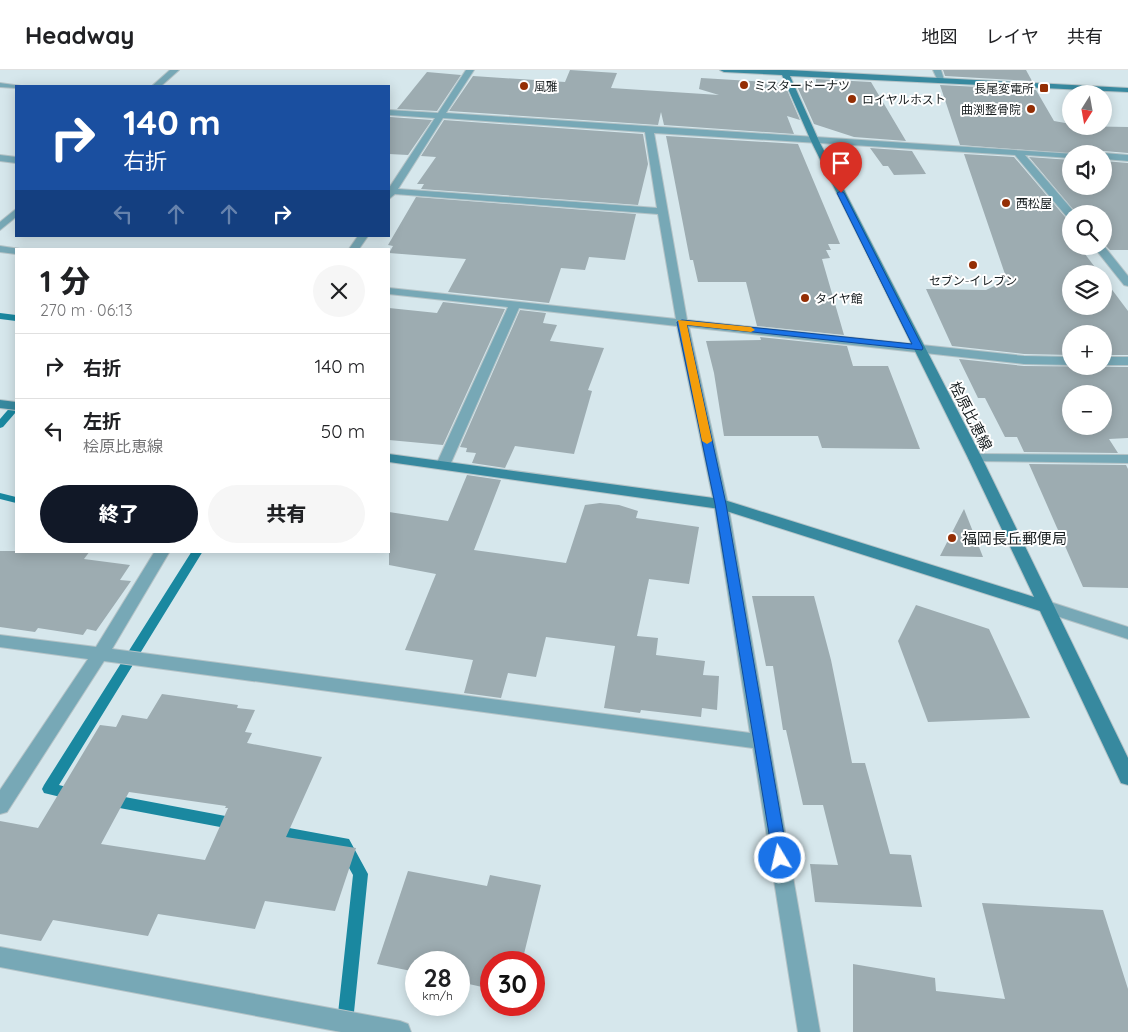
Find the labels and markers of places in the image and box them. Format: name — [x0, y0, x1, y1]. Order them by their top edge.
place label: ミスタードーナツ — [754, 78, 850, 93]
place label: 風雅 — [534, 79, 558, 94]
marker: ミスタードーナツ — [738, 79, 750, 91]
marker: 風雅 — [518, 80, 530, 92]
place label: 長尾変電所 — [974, 81, 1034, 96]
marker: 長尾変電所 — [1038, 82, 1050, 94]
place label: ロイヤルホスト — [862, 92, 946, 107]
marker: ロイヤルホスト — [846, 93, 858, 105]
place label: 曲渕整骨院 — [961, 102, 1021, 117]
marker: 曲渕整骨院 — [1025, 103, 1037, 115]
pin — [820, 142, 862, 193]
place label: 西松屋 — [1016, 196, 1052, 211]
marker: 西松屋 — [1000, 197, 1012, 209]
marker: セブン-イレブン — [967, 259, 979, 271]
place label: セブン-イレブン — [929, 273, 1017, 288]
place label: タイヤ館 — [815, 291, 863, 306]
marker: タイヤ館 — [799, 292, 811, 304]
place label: 福岡長丘郵便局 — [962, 529, 1067, 548]
marker: 福岡長丘郵便局 — [946, 532, 958, 544]

